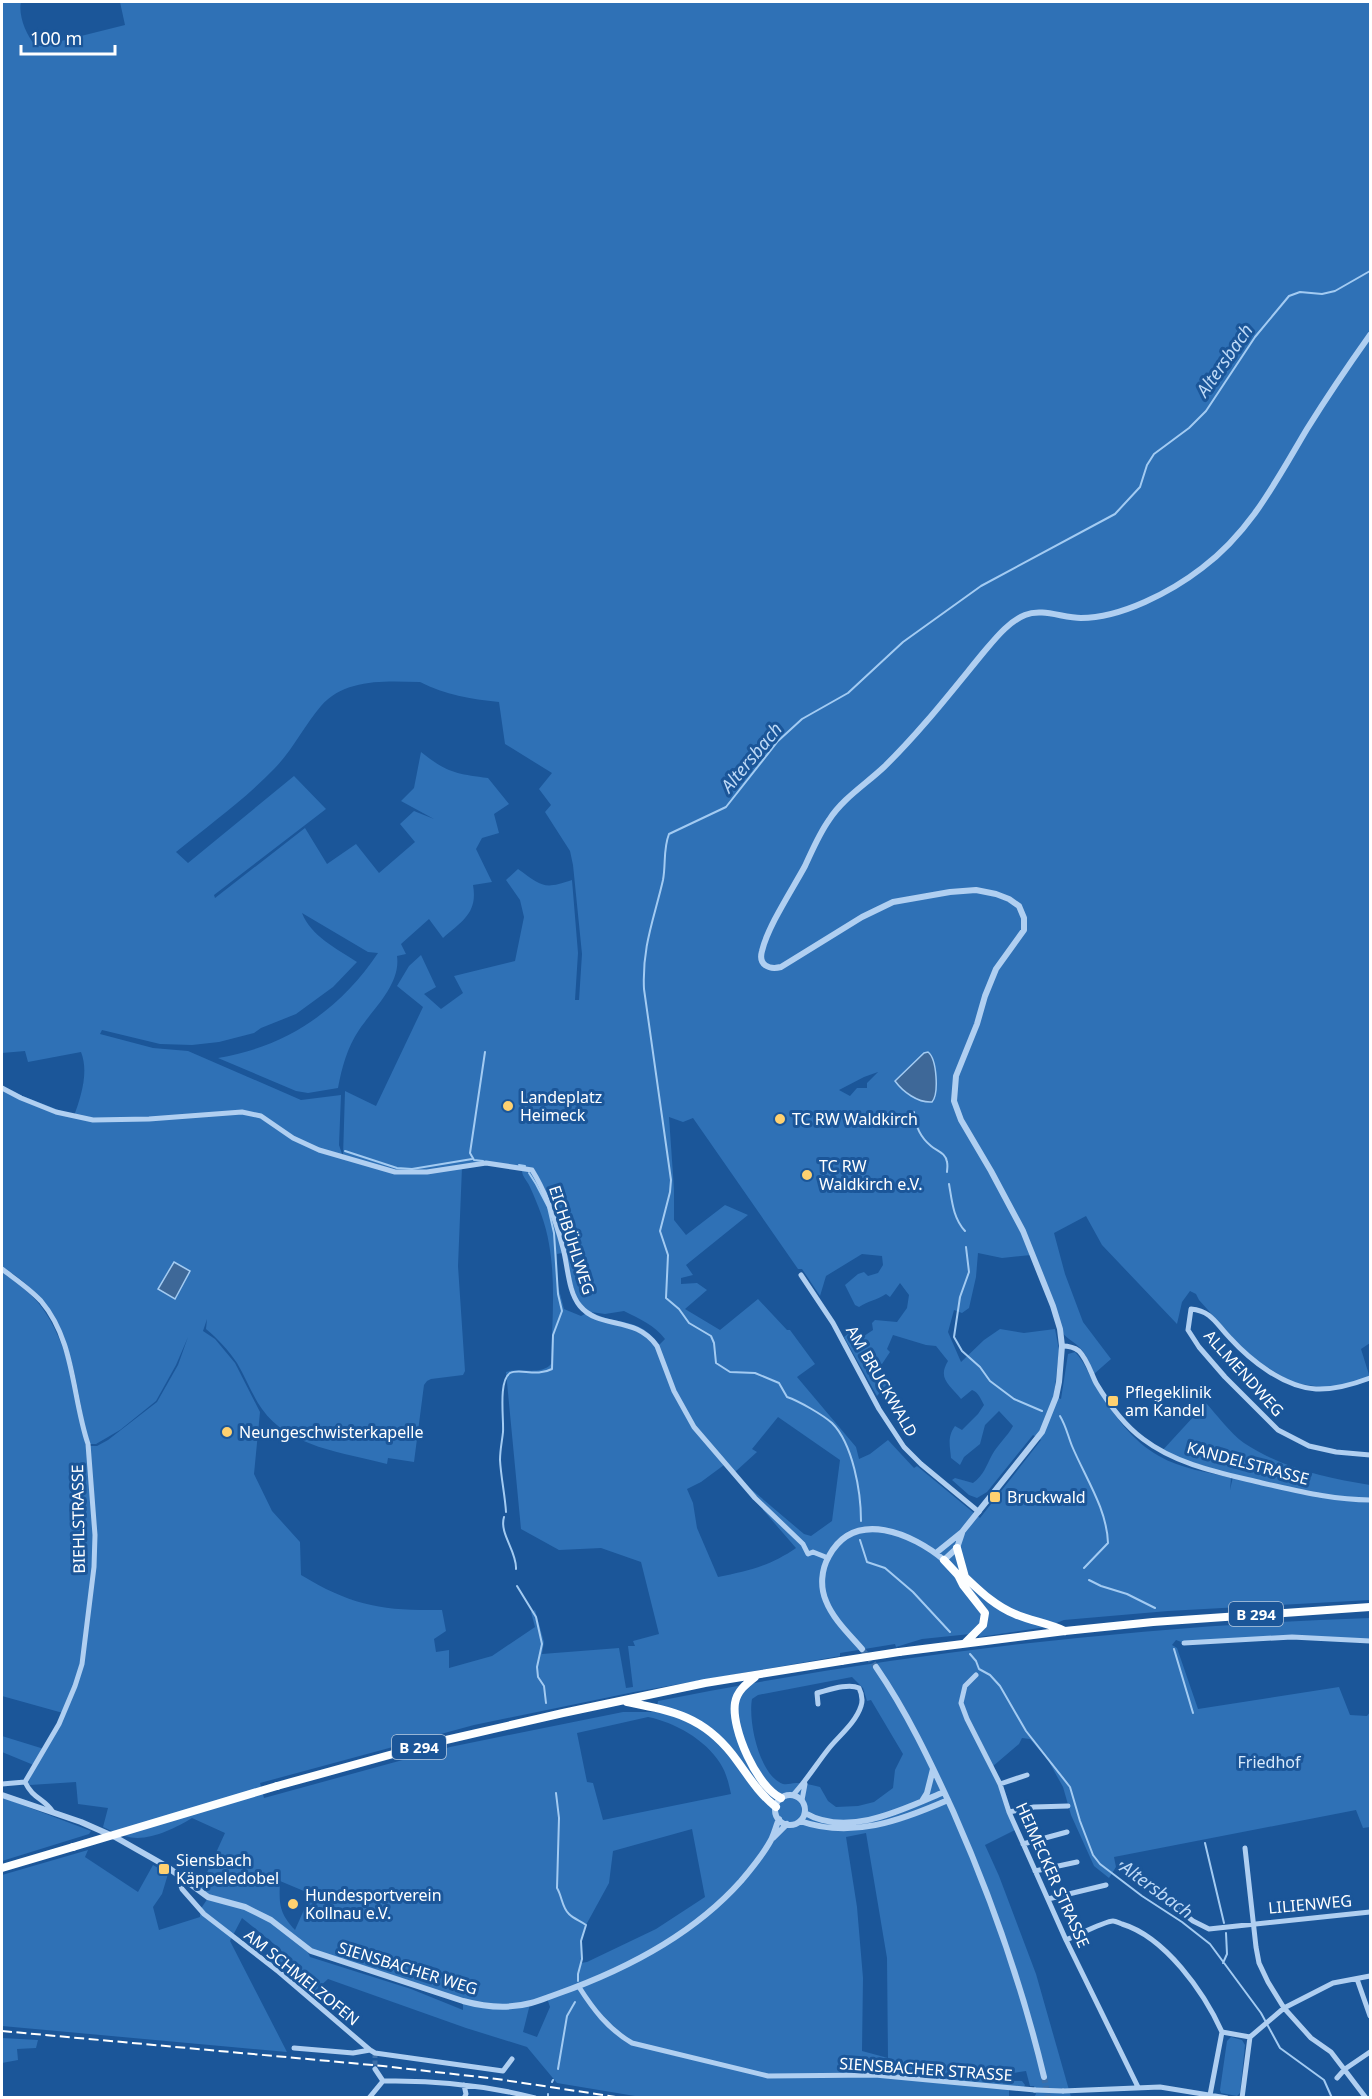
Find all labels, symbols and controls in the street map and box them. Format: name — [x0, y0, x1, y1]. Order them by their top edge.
scale bar — [21, 18, 116, 56]
text: 100 m — [30, 26, 82, 50]
water label: Altersbach — [1189, 319, 1258, 403]
water label: Altersbach — [714, 717, 787, 798]
place label: Landeplatz Heimeck — [520, 1086, 602, 1126]
marker: Landeplatz Heimeck — [501, 1099, 515, 1113]
place label: TC RW Waldkirch — [792, 1108, 918, 1130]
marker: TC RW Waldkirch — [773, 1112, 787, 1126]
place label: TC RW Waldkirch e.V. — [819, 1155, 923, 1195]
marker: TC RW Waldkirch e.V. — [800, 1168, 814, 1182]
street label: EICHBÜHLWEG — [544, 1183, 600, 1297]
street label: AM BRUCKWALD — [841, 1321, 923, 1441]
street label: ALLMENDWEG — [1199, 1325, 1289, 1421]
place label: Pflegeklinik am Kandel — [1125, 1381, 1212, 1421]
marker: Pflegeklinik am Kandel — [1106, 1394, 1120, 1408]
place label: Neungeschwisterkapelle — [239, 1421, 424, 1443]
marker: Neungeschwisterkapelle — [220, 1425, 234, 1439]
street label: KANDELSTRASSE — [1185, 1436, 1311, 1490]
street label: BIEHLSTRASSE — [66, 1464, 90, 1574]
place label: Bruckwald — [1007, 1486, 1086, 1508]
marker: Bruckwald — [988, 1490, 1002, 1504]
road number: B 294 — [1229, 1602, 1283, 1626]
road number: B 294 — [392, 1735, 446, 1759]
park label: Friedhof — [1238, 1751, 1302, 1773]
street label: HEIMECKER STRASSE — [1011, 1799, 1095, 1951]
place label: Siensbach Käppeledobel — [176, 1849, 279, 1889]
water label: Altersbach — [1114, 1853, 1198, 1923]
marker: Siensbach Käppeledobel — [157, 1862, 171, 1876]
place label: Hundesportverein Kollnau e.V. — [305, 1884, 442, 1924]
street label: LILIENWEG — [1267, 1889, 1353, 1919]
marker: Hundesportverein Kollnau e.V. — [286, 1897, 300, 1911]
street label: AM SCHMELZOFEN — [240, 1924, 364, 2030]
street label: SIENSBACHER WEG — [336, 1936, 480, 2000]
street label: SIENSBACHER STRASSE — [839, 2052, 1013, 2086]

